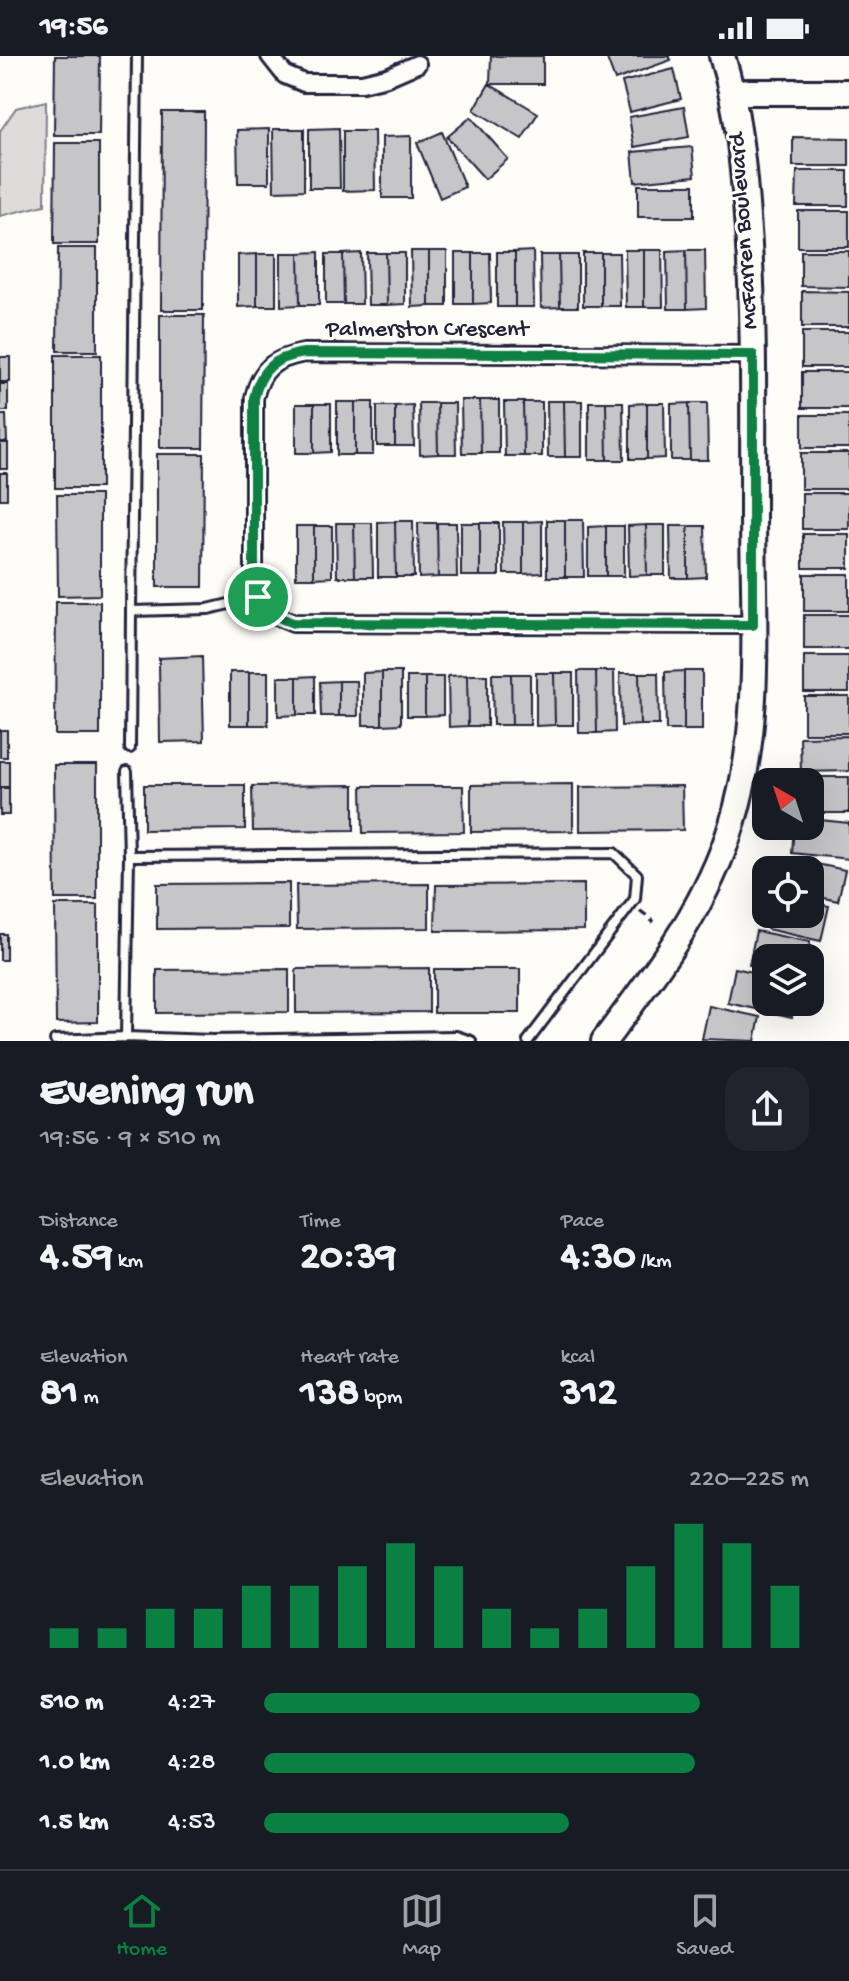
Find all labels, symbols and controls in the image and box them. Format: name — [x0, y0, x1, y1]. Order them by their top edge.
text: 19:56 — [40, 11, 108, 46]
street label: McFarren Boulevard — [724, 130, 766, 330]
street label: Palmerston Crescent — [325, 316, 530, 345]
pin — [224, 563, 292, 631]
icon: arrive — [236, 575, 280, 619]
north arrow — [752, 768, 824, 840]
map controls — [752, 768, 824, 1016]
button: locate — [752, 856, 824, 928]
button: layers — [752, 944, 824, 1016]
button: share — [725, 1067, 809, 1151]
text: Evening run — [40, 1068, 253, 1120]
text: 19:56 · 9 × 510 m — [40, 1124, 220, 1155]
text: Distance — [40, 1209, 118, 1235]
text: Time — [300, 1209, 341, 1235]
text: Pace — [561, 1209, 604, 1235]
text: 4.59 — [40, 1235, 113, 1282]
text: 20:39 — [300, 1235, 396, 1282]
text: 4:30 — [561, 1235, 636, 1282]
text: km — [113, 1249, 143, 1275]
text: /km — [636, 1249, 672, 1275]
text: Elevation — [40, 1345, 127, 1371]
text: Heart rate — [300, 1345, 399, 1371]
text: kcal — [561, 1345, 595, 1371]
text: 81 — [40, 1371, 78, 1418]
text: 138 — [300, 1371, 359, 1418]
text: 312 — [561, 1371, 617, 1418]
text: m — [78, 1385, 99, 1411]
text: bpm — [359, 1385, 402, 1411]
text: Elevation — [40, 1465, 143, 1496]
text: 220–225 m — [689, 1465, 809, 1496]
text: 510 m — [40, 1688, 104, 1719]
text: 4:27 — [168, 1688, 215, 1719]
text: 1.0 km — [40, 1748, 110, 1779]
text: 4:28 — [168, 1748, 215, 1779]
text: 1.5 km — [40, 1808, 109, 1839]
text: 4:53 — [168, 1808, 216, 1839]
tab: Home — [116, 1889, 167, 1963]
tab: Map — [400, 1889, 444, 1963]
tab: Saved — [676, 1889, 733, 1963]

